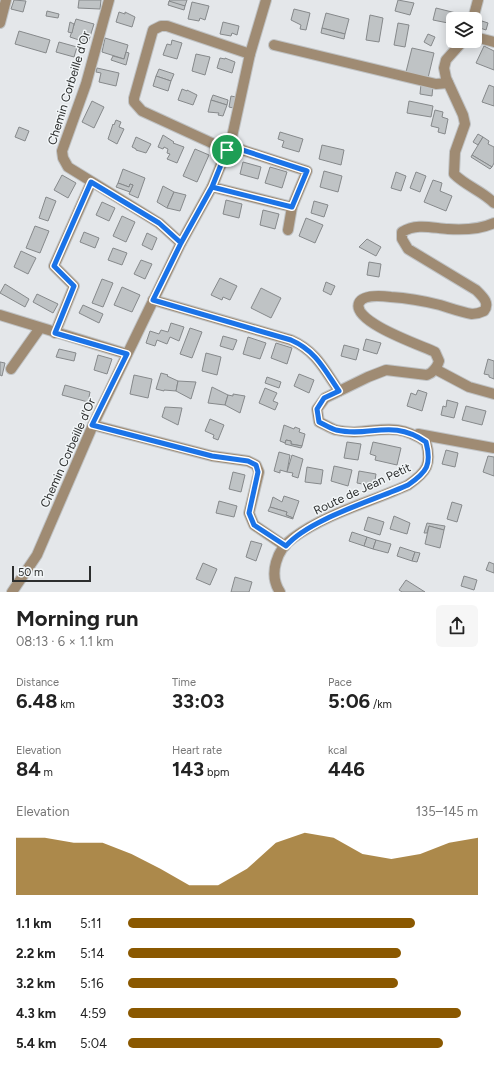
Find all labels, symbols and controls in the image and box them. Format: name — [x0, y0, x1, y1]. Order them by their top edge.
map controls — [446, 12, 482, 48]
button: layers — [446, 12, 482, 48]
street label: Chemin Corbeille d'Or — [45, 29, 93, 147]
pin — [210, 133, 244, 167]
icon: arrive — [216, 139, 238, 161]
street label: Chemin Corbeille d'Or — [38, 396, 98, 510]
street label: Route de Jean Petit — [311, 460, 413, 518]
scale bar — [12, 564, 91, 583]
text: 50 m — [18, 566, 43, 579]
text: Morning run — [16, 605, 139, 632]
button: share — [436, 605, 478, 647]
text: 08:13 · 6 × 1.1 km — [16, 634, 114, 649]
text: Distance — [16, 676, 59, 689]
text: Time — [172, 676, 196, 689]
text: Pace — [328, 676, 352, 689]
text: 6.48 — [16, 689, 57, 713]
text: 33:03 — [172, 689, 224, 713]
text: 5:06 — [328, 689, 370, 713]
text: km — [57, 698, 75, 711]
text: /km — [370, 698, 392, 711]
text: Elevation — [16, 744, 61, 757]
text: Heart rate — [172, 744, 222, 757]
text: kcal — [328, 744, 347, 757]
text: 84 — [16, 757, 41, 781]
text: 143 — [172, 757, 204, 781]
text: 446 — [328, 757, 365, 781]
text: m — [41, 766, 53, 779]
text: bpm — [204, 766, 229, 779]
text: Elevation — [16, 804, 69, 819]
text: 135–145 m — [416, 804, 478, 819]
text: 1.1 km — [16, 916, 52, 931]
text: 5:11 — [80, 916, 102, 931]
text: 2.2 km — [16, 946, 56, 961]
text: 5:14 — [80, 946, 104, 961]
text: 3.2 km — [16, 976, 55, 991]
text: 5:16 — [80, 976, 104, 991]
text: 4.3 km — [16, 1006, 56, 1021]
text: 4:59 — [80, 1006, 106, 1021]
text: 5.4 km — [16, 1036, 56, 1051]
text: 5:04 — [80, 1036, 107, 1051]

